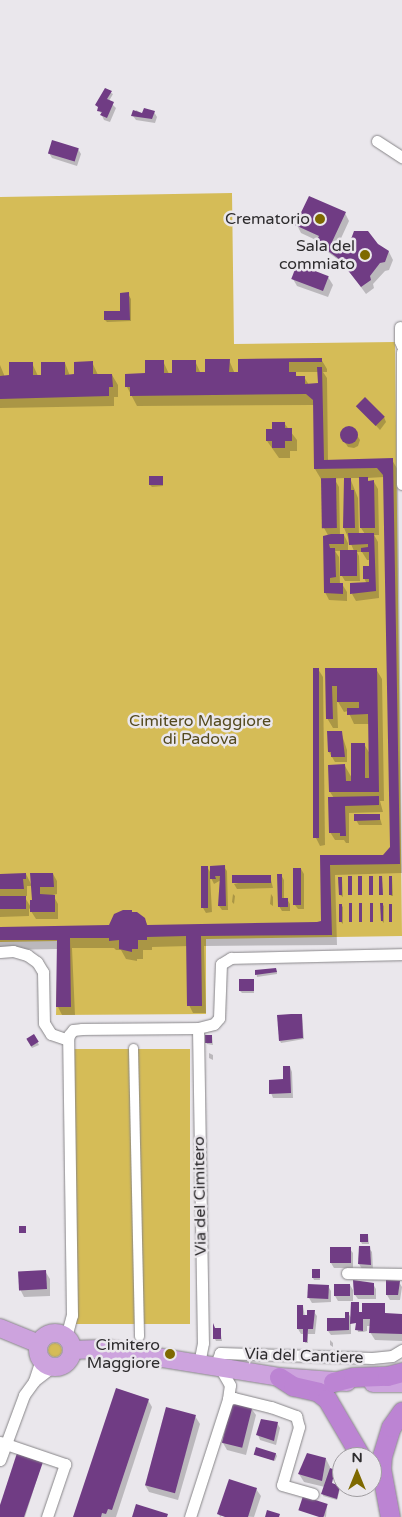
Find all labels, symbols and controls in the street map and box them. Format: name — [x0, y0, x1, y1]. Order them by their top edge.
place label: Crematorio — [225, 209, 310, 229]
marker: Crematorio — [314, 213, 326, 225]
place label: Sala del commiato — [279, 236, 355, 274]
marker: Sala del commiato — [359, 249, 371, 261]
park label: Cimitero Maggiore di Padova — [129, 711, 271, 749]
street label: Via del Cimitero — [189, 1136, 211, 1256]
place label: Cimitero Maggiore — [87, 1335, 160, 1373]
street label: Via del Cantiere — [244, 1344, 364, 1368]
marker: Cimitero Maggiore — [164, 1348, 176, 1360]
north arrow — [332, 1447, 382, 1497]
text: N — [351, 1449, 363, 1466]

